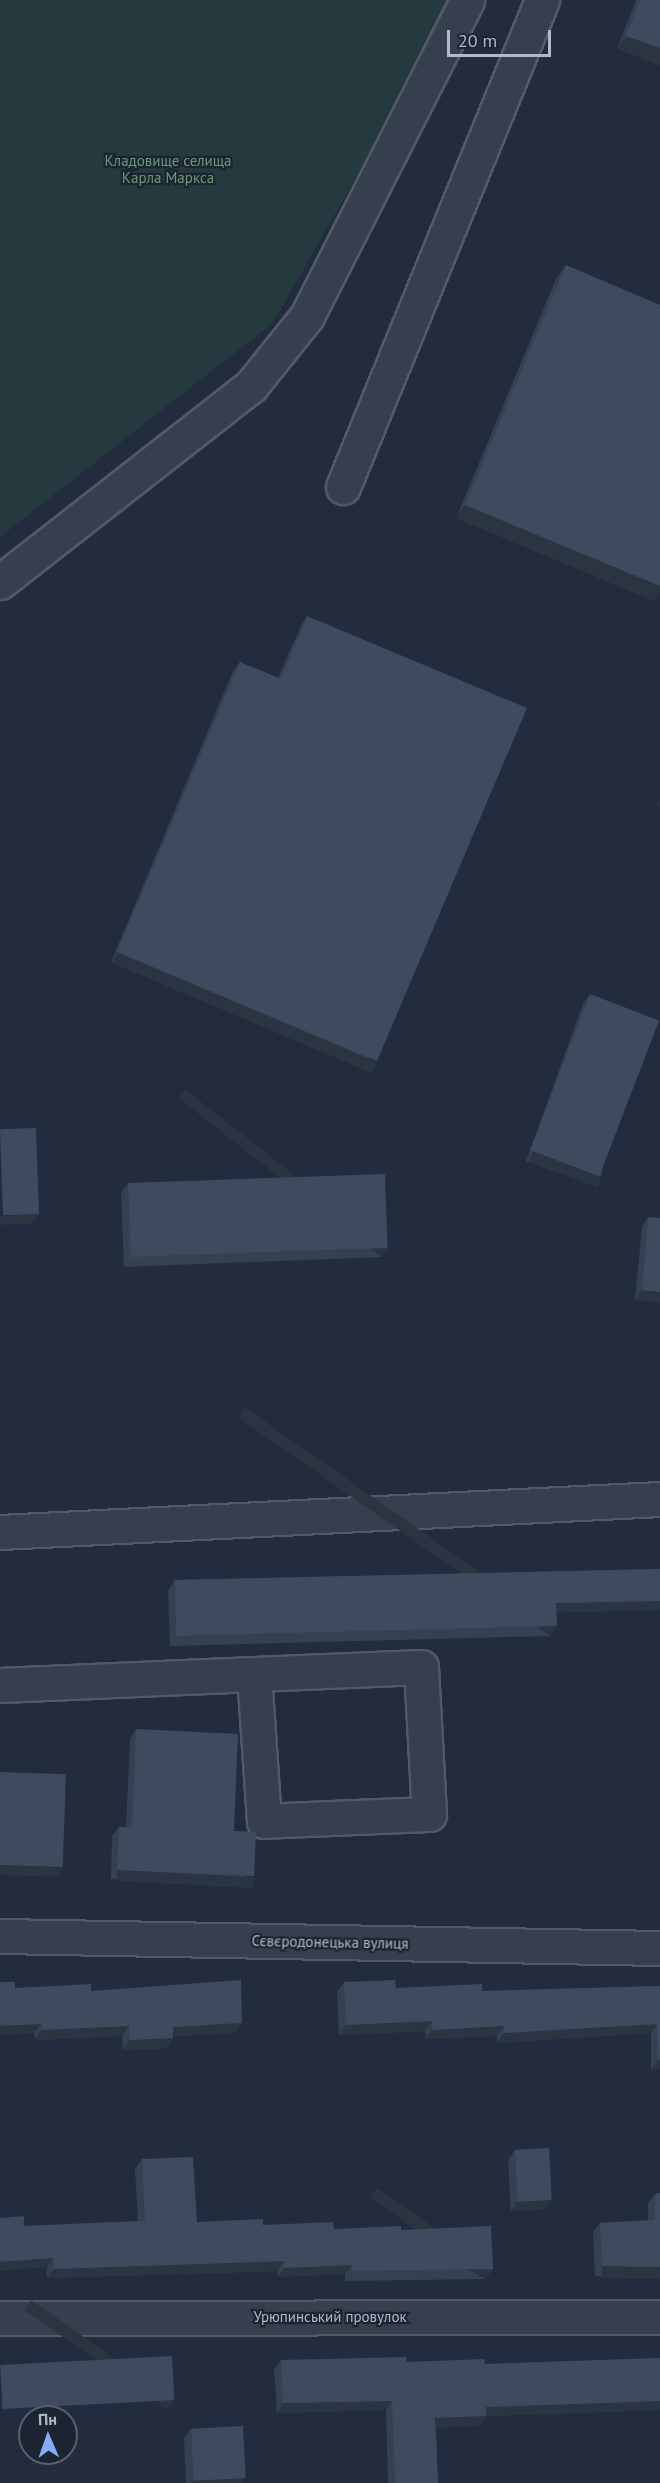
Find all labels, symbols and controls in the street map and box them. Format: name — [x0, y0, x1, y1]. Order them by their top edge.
scale bar — [450, 18, 554, 56]
text: 20 m — [458, 29, 497, 52]
park label: Кладовище селища Карла Маркса — [104, 151, 232, 186]
street label: Сєвєродонецька вулиця — [251, 1932, 409, 1952]
street label: Урюпинський провулок — [253, 2308, 407, 2326]
north arrow — [18, 2405, 78, 2465]
text: Пн — [38, 2409, 57, 2429]

